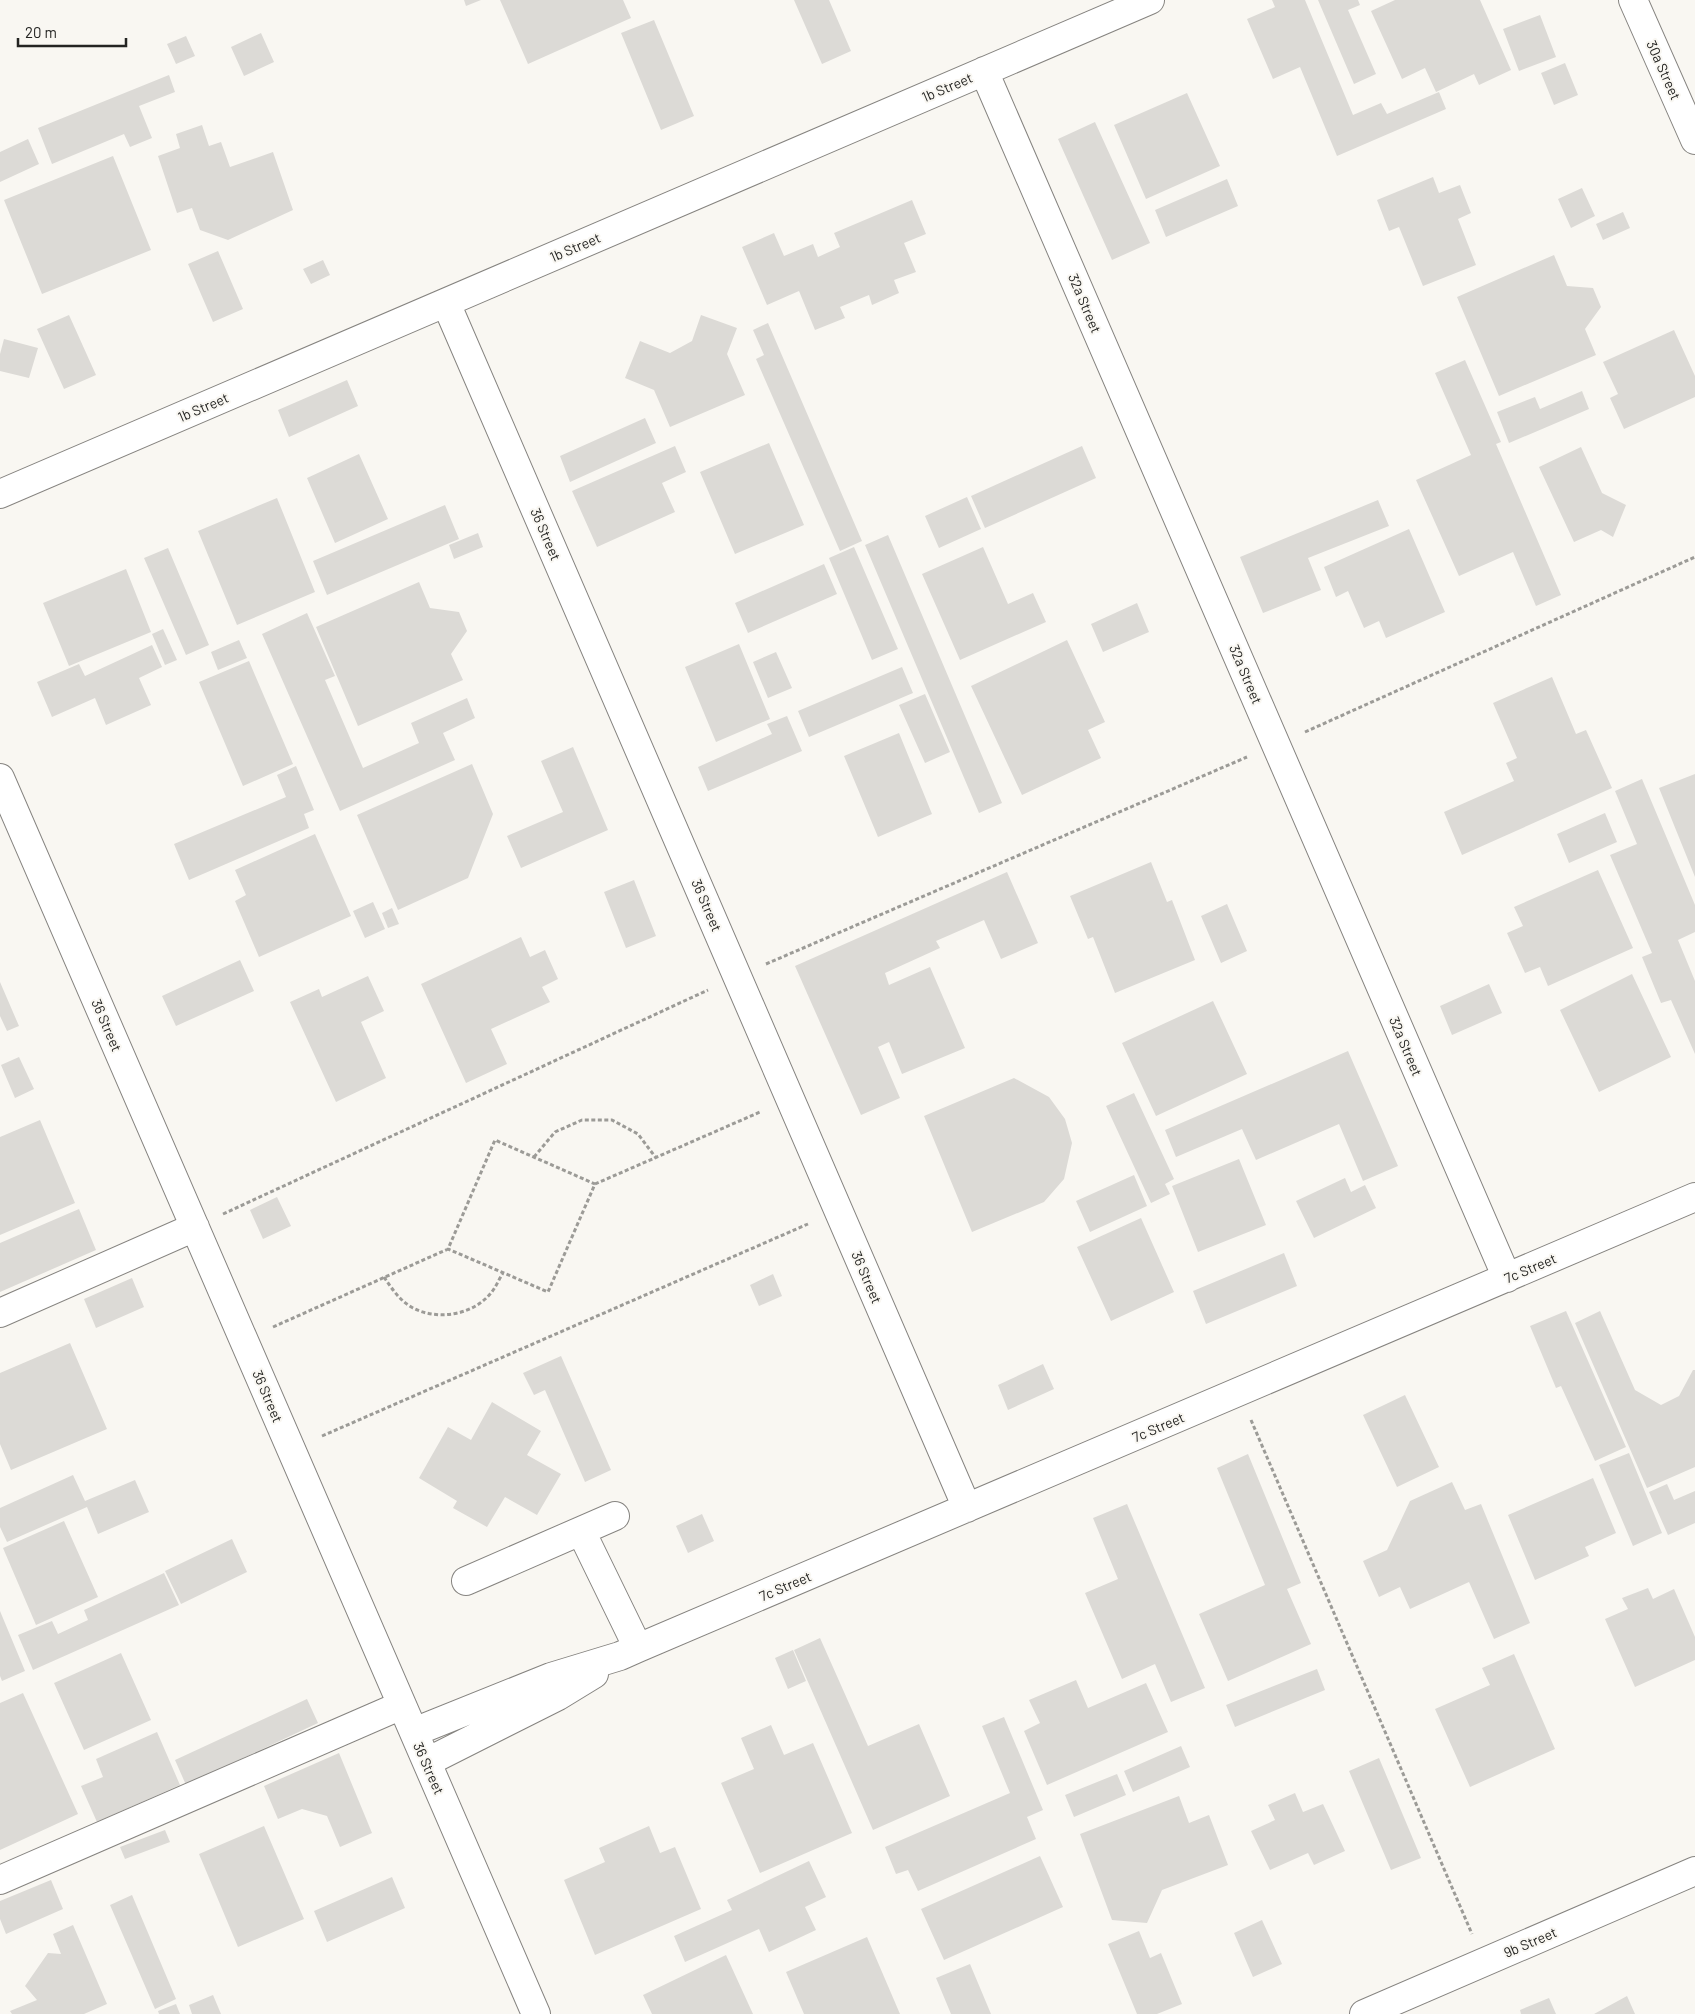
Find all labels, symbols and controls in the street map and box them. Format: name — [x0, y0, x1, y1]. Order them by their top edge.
scale bar — [18, 15, 125, 47]
text: 20 m — [25, 23, 57, 41]
street label: 30a Street — [1643, 38, 1685, 102]
street label: 1b Street — [919, 69, 975, 105]
street label: 1b Street — [547, 229, 603, 265]
street label: 32a Street — [1065, 271, 1105, 335]
street label: 1b Street — [175, 389, 231, 425]
street label: 36 Street — [527, 505, 565, 563]
street label: 32a Street — [1226, 642, 1266, 706]
street label: 36 Street — [688, 876, 726, 934]
street label: 36 Street — [88, 996, 126, 1054]
street label: 32a Street — [1386, 1014, 1426, 1078]
street label: 36 Street — [848, 1248, 886, 1306]
street label: 7c Street — [1501, 1249, 1559, 1287]
street label: 36 Street — [249, 1367, 287, 1425]
street label: 7c Street — [1129, 1408, 1187, 1446]
street label: 7c Street — [756, 1567, 814, 1605]
street label: 36 Street — [410, 1739, 448, 1797]
street label: 9b Street — [1501, 1923, 1559, 1961]

